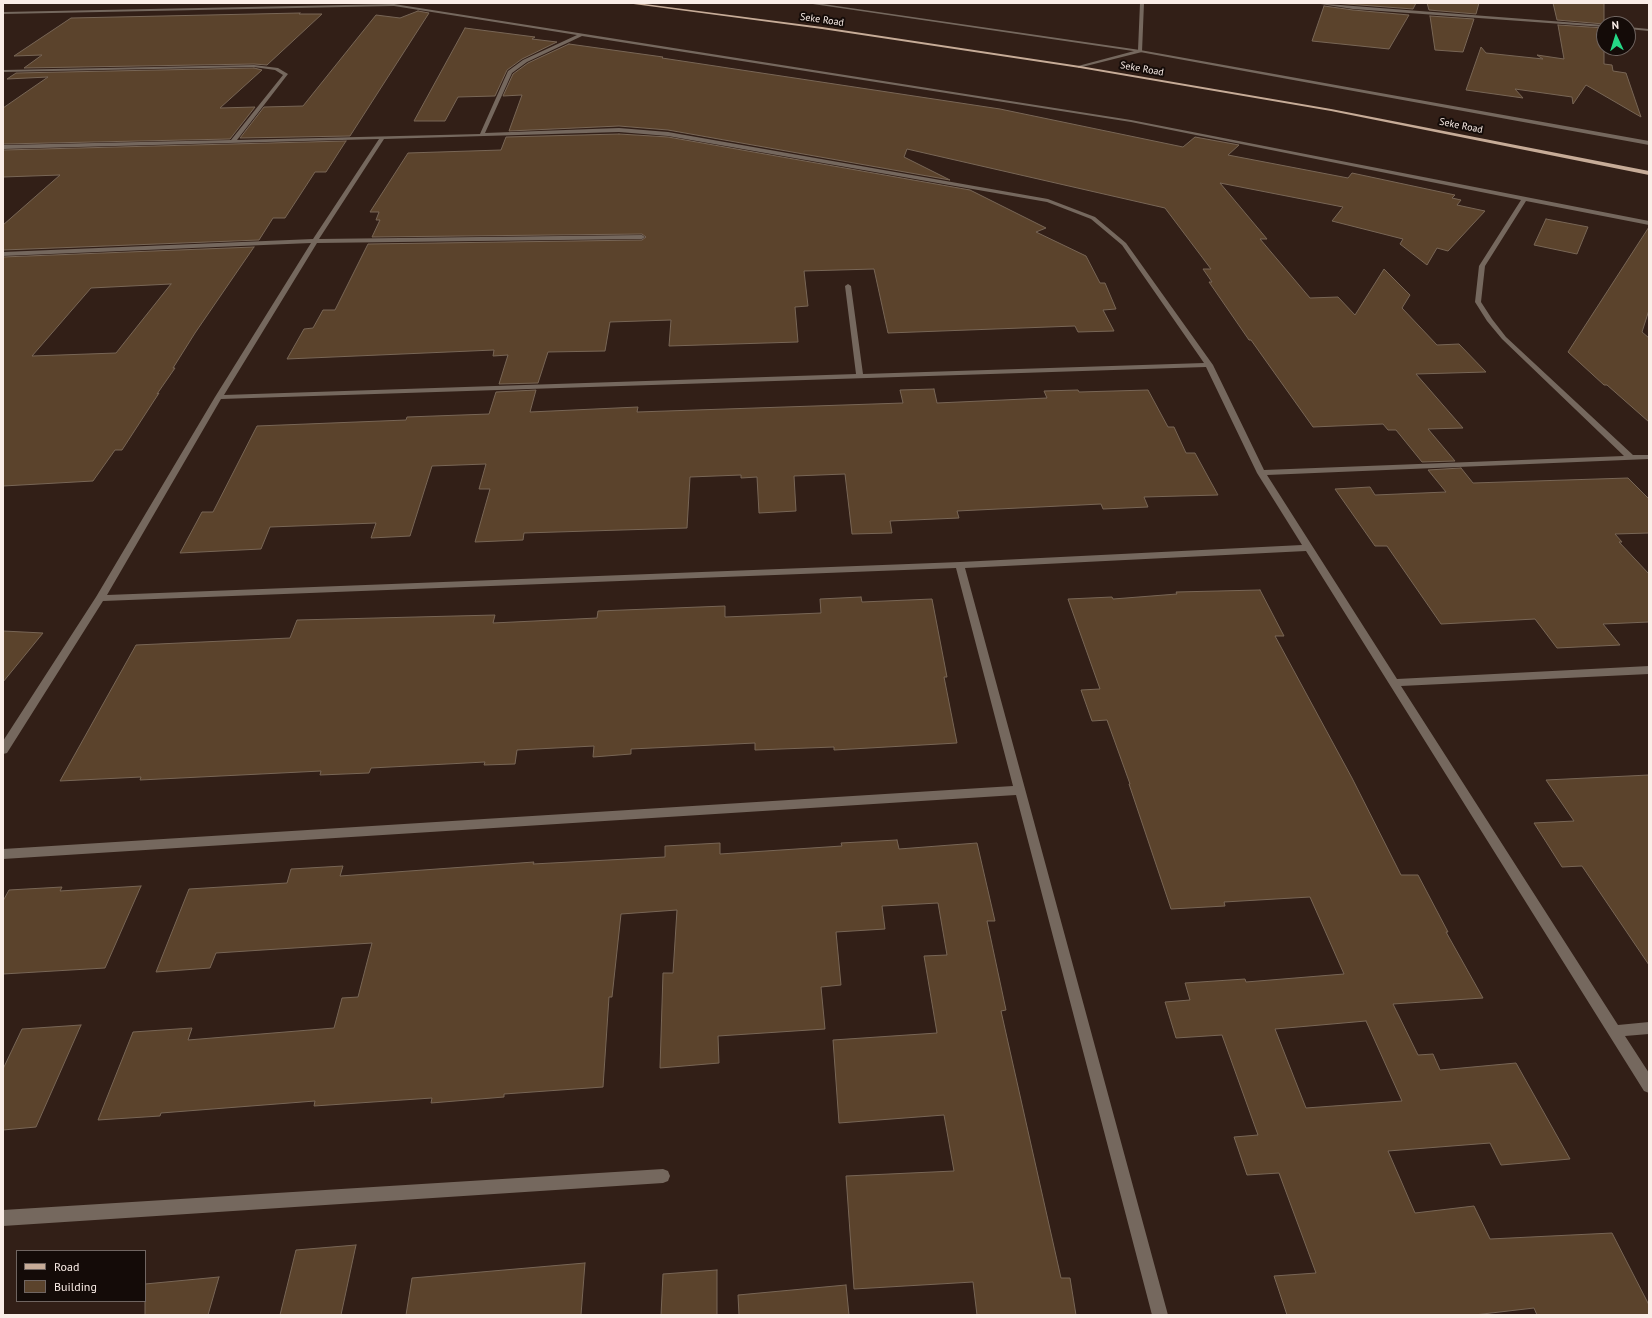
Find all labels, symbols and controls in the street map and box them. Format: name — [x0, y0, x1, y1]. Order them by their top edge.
street label: Seke Road — [799, 11, 845, 29]
north arrow — [1596, 16, 1636, 56]
text: N — [1611, 18, 1619, 32]
street label: Seke Road — [1119, 59, 1165, 79]
street label: Seke Road — [1438, 116, 1484, 136]
legend — [16, 1250, 146, 1302]
text: Road — [54, 1259, 79, 1274]
text: Building — [54, 1279, 97, 1294]

